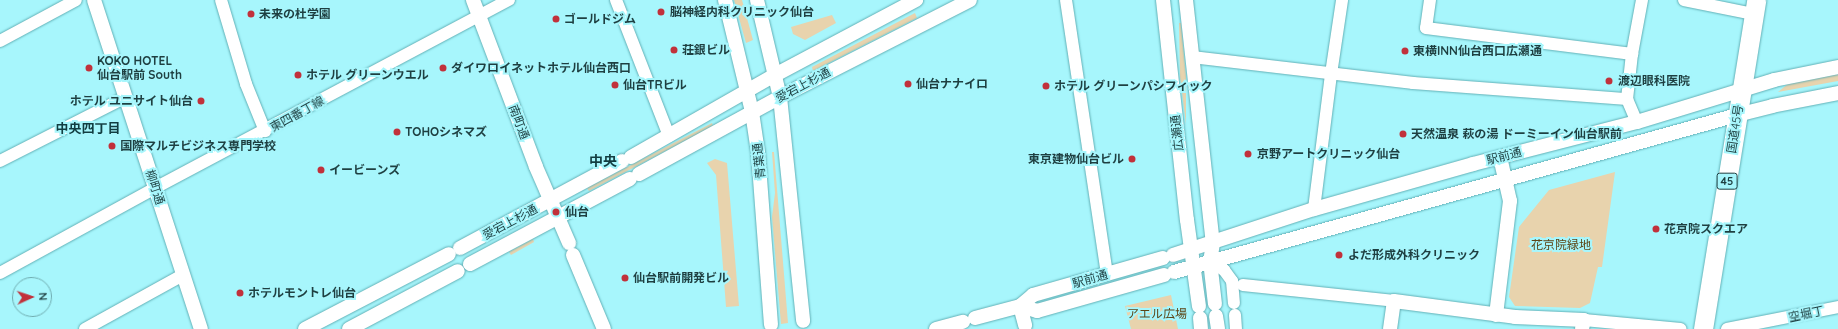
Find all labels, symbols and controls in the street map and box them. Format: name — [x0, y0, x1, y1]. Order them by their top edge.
place label: 脳神経内科クリニック仙台 — [670, 5, 814, 19]
marker: 脳神経内科クリニック仙台 — [655, 6, 667, 18]
place label: 未来の杜学園 — [259, 7, 331, 21]
marker: 未来の杜学園 — [246, 9, 256, 19]
place label: ゴールドジム — [564, 12, 636, 26]
marker: ゴールドジム — [551, 14, 561, 24]
place label: 荘銀ビル — [682, 43, 730, 57]
place label: 東横INN仙台西口広瀬通 — [1413, 44, 1542, 58]
marker: 荘銀ビル — [669, 45, 679, 55]
marker: 東横INN仙台西口広瀬通 — [1400, 46, 1410, 56]
place label: KOKO HOTEL 仙台駅前 South — [97, 54, 182, 82]
place label: ダイワロイネットホテル仙台西口 — [451, 61, 631, 75]
marker: KOKO HOTEL 仙台駅前 South — [84, 63, 94, 73]
marker: ダイワロイネットホテル仙台西口 — [438, 63, 448, 73]
street label: 愛宕上杉通 — [773, 65, 833, 105]
place label: ホテル グリーンウエル — [306, 68, 429, 82]
marker: ホテル グリーンウエル — [293, 70, 303, 80]
place label: 渡辺眼科医院 — [1618, 74, 1690, 88]
marker: 渡辺眼科医院 — [1603, 75, 1615, 87]
place label: 仙台ナナイロ — [916, 77, 988, 91]
place label: 仙台TRビル — [623, 78, 687, 92]
marker: 仙台ナナイロ — [903, 79, 913, 89]
place label: ホテル グリーンパシフィック — [1054, 79, 1213, 93]
marker: 仙台TRビル — [610, 80, 620, 90]
marker: ホテル グリーンパシフィック — [1041, 81, 1051, 91]
street label: 東四番丁線 — [267, 93, 327, 135]
place label: ホテル ユニサイト仙台 — [70, 94, 193, 108]
marker: ホテル ユニサイト仙台 — [196, 96, 206, 106]
street label: 南町通 — [506, 103, 532, 141]
street label: 国道45号 — [1724, 104, 1746, 154]
street label: 広瀬通 — [1168, 114, 1186, 152]
district label: 中央四丁目 — [56, 120, 120, 136]
place label: TOHOシネマズ — [405, 125, 487, 139]
marker: TOHOシネマズ — [392, 127, 402, 137]
place label: 天然温泉 萩の湯 ドーミーイン仙台駅前 — [1411, 127, 1622, 141]
marker: 天然温泉 萩の湯 ドーミーイン仙台駅前 — [1398, 129, 1408, 139]
place label: 国際マルチビジネス専門学校 — [120, 139, 276, 153]
marker: 国際マルチビジネス専門学校 — [107, 141, 117, 151]
street label: 青葉通 — [750, 142, 768, 180]
street label: 駅前通 — [1485, 144, 1523, 168]
place label: 京野アートクリニック仙台 — [1257, 147, 1400, 161]
marker: 京野アートクリニック仙台 — [1242, 148, 1254, 160]
place label: 東京建物仙台ビル — [1028, 152, 1124, 166]
district label: 中央 — [589, 153, 617, 169]
marker: 東京建物仙台ビル — [1127, 154, 1137, 164]
place label: イービーンズ — [329, 163, 401, 177]
marker: イービーンズ — [316, 165, 326, 175]
street label: 柳町通 — [143, 168, 167, 206]
road number: 45 — [1716, 172, 1738, 190]
street label: 愛宕上杉通 — [480, 202, 540, 242]
place label: 仙台 — [565, 205, 589, 219]
marker: 仙台 — [550, 206, 562, 218]
place label: 花京院スクエア — [1664, 222, 1748, 236]
marker: 花京院スクエア — [1651, 224, 1661, 234]
park label: 花京院緑地 — [1531, 238, 1591, 252]
place label: よだ形成外科クリニック — [1348, 248, 1480, 262]
marker: よだ形成外科クリニック — [1333, 249, 1345, 261]
street label: 駅前通 — [1071, 267, 1109, 291]
place label: 仙台駅前開発ビル — [633, 271, 729, 285]
marker: 仙台駅前開発ビル — [620, 273, 630, 283]
north arrow — [12, 277, 52, 317]
place label: ホテルモントレ仙台 — [248, 286, 356, 300]
marker: ホテルモントレ仙台 — [235, 288, 245, 298]
text: N — [36, 292, 50, 301]
street label: 空堀丁 — [1787, 303, 1825, 325]
park label: アエル広場 — [1127, 307, 1187, 321]

